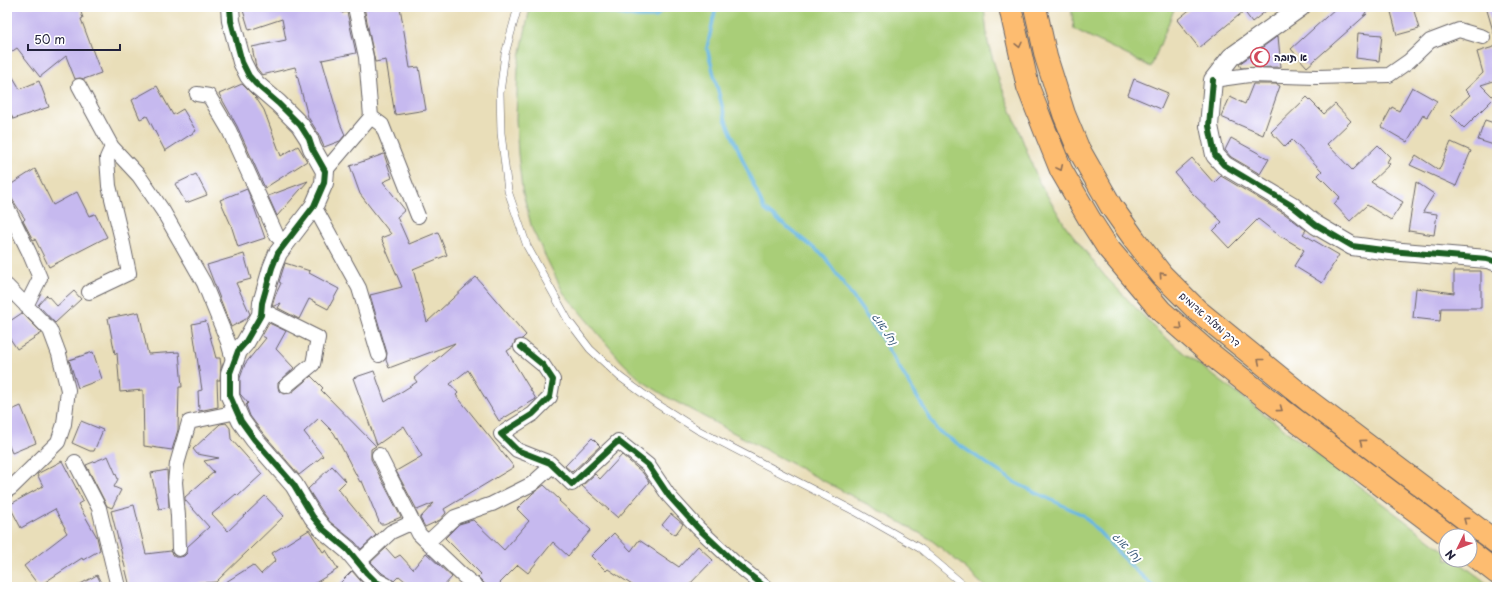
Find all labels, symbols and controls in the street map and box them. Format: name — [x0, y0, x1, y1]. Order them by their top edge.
scale bar — [28, 26, 120, 52]
text: 50 m — [34, 30, 65, 48]
one-way arrow — [1014, 42, 1022, 48]
mosque icon: א תובה — [1249, 46, 1271, 68]
place label: א תובה — [1274, 49, 1307, 64]
one-way arrow — [1055, 164, 1063, 171]
one-way arrow — [1160, 273, 1167, 280]
street label: דרך מעלה אדומים — [1176, 288, 1244, 350]
water label: נחל אוג — [868, 309, 903, 349]
one-way arrow — [1175, 322, 1182, 329]
one-way arrow — [1257, 359, 1264, 366]
one-way arrow — [1276, 404, 1283, 411]
one-way arrow — [1359, 439, 1366, 446]
one-way arrow — [1463, 518, 1470, 525]
water label: נחל אוג — [1109, 528, 1146, 566]
north arrow — [1438, 528, 1478, 568]
text: N — [1441, 546, 1460, 564]

